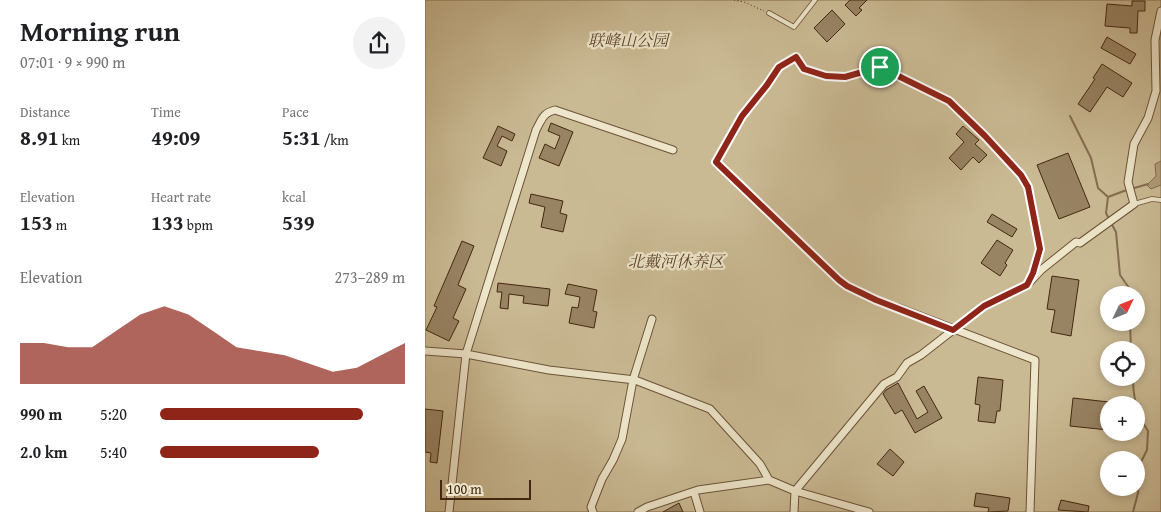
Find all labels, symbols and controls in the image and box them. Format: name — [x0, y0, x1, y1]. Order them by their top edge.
text: Morning run — [20, 10, 180, 51]
button: share — [353, 17, 405, 69]
park label: 联峰山公园 — [588, 28, 671, 52]
pin — [859, 46, 901, 88]
text: 07:01 · 9 × 990 m — [20, 50, 125, 74]
icon: arrive — [866, 53, 894, 81]
text: Distance — [20, 102, 70, 122]
text: Time — [151, 102, 181, 122]
text: Pace — [282, 102, 309, 122]
text: 8.91 — [20, 122, 59, 153]
text: 49:09 — [151, 122, 200, 153]
text: 5:31 — [282, 122, 321, 153]
text: km — [59, 130, 80, 150]
text: /km — [321, 130, 349, 150]
text: Elevation — [20, 187, 75, 207]
text: Heart rate — [151, 187, 211, 207]
text: kcal — [282, 187, 306, 207]
text: 153 — [20, 207, 53, 238]
text: 133 — [151, 207, 184, 238]
text: 539 — [282, 207, 315, 238]
text: m — [53, 215, 67, 235]
text: bpm — [184, 215, 213, 235]
park label: 北戴河休养区 — [628, 249, 726, 273]
text: Elevation — [20, 265, 83, 289]
text: 273–289 m — [335, 265, 405, 289]
north arrow — [1100, 286, 1145, 331]
map controls — [1100, 286, 1145, 496]
button: locate — [1100, 341, 1145, 386]
button: + — [1100, 396, 1145, 441]
text: 990 m — [20, 402, 62, 426]
text: 5:20 — [100, 402, 127, 426]
text: 2.0 km — [20, 440, 67, 464]
text: 5:40 — [100, 440, 127, 464]
button: − — [1100, 451, 1145, 496]
scale bar — [440, 477, 531, 500]
text: 100 m — [447, 479, 482, 499]

